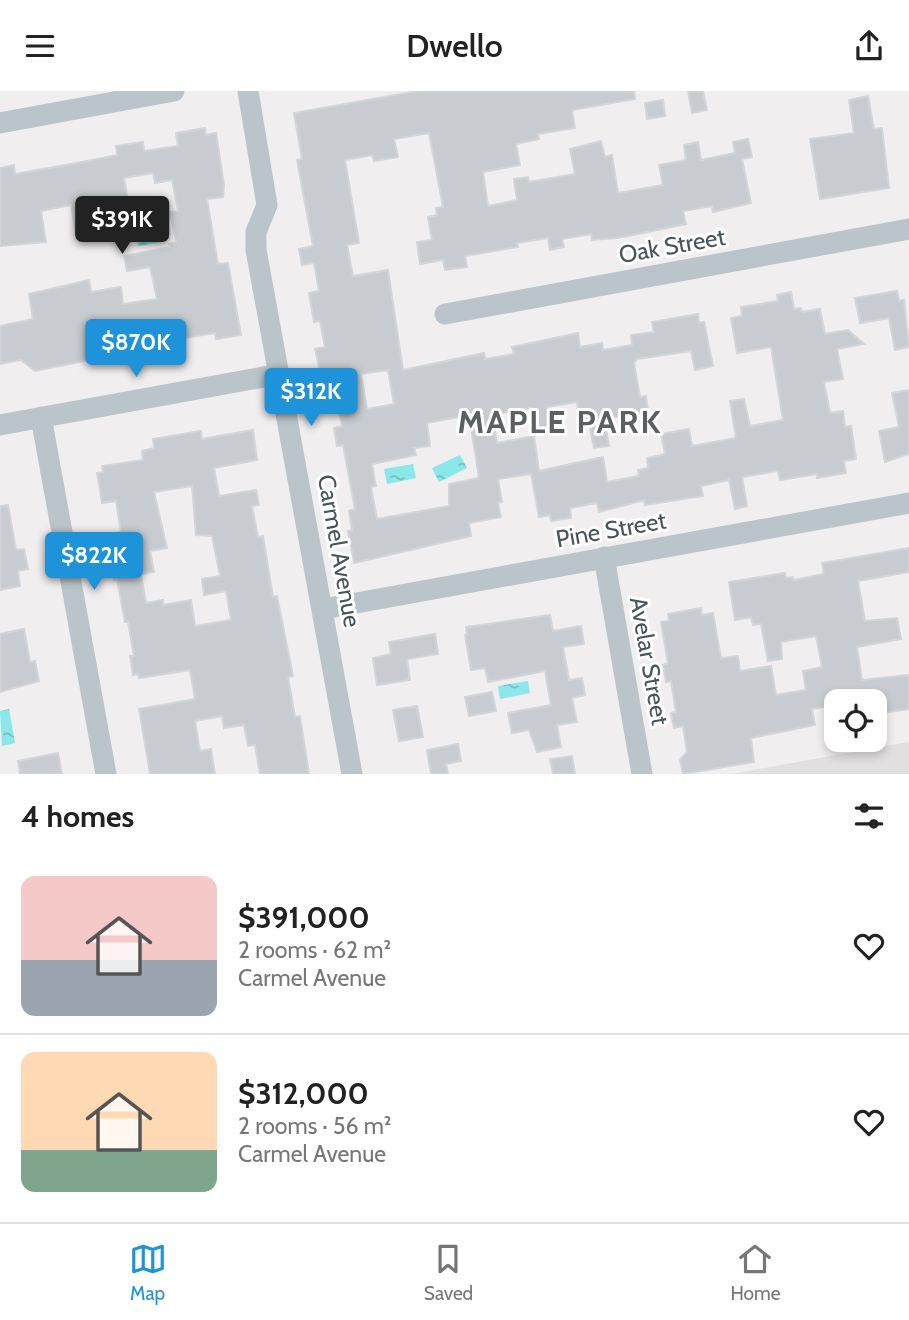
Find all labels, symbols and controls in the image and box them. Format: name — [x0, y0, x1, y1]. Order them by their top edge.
text: Dwello — [406, 26, 503, 65]
icon: menu — [21, 27, 59, 65]
icon: share — [850, 27, 888, 65]
pin: $391K — [73, 197, 171, 256]
text: $391K — [91, 205, 153, 233]
street label: Oak Street — [616, 222, 727, 269]
pin: $870K — [87, 320, 185, 379]
text: $870K — [101, 328, 171, 356]
pin: $312K — [262, 369, 360, 428]
text: $312K — [281, 377, 341, 405]
district label: MAPLE PARK — [457, 402, 663, 441]
street label: Carmel Avenue — [312, 472, 367, 629]
street label: Pine Street — [554, 506, 668, 553]
pin: $822K — [45, 533, 143, 592]
text: $822K — [61, 541, 127, 569]
street label: Avelar Street — [624, 595, 675, 727]
map controls — [824, 689, 887, 752]
button: locate — [824, 689, 887, 752]
icon: filters — [850, 797, 888, 835]
text: 4 homes — [21, 798, 134, 835]
text: $391,000 — [238, 899, 370, 936]
icon: home — [77, 904, 161, 988]
icon: heart — [850, 927, 888, 965]
text: 2 rooms · 62 m² — [238, 936, 391, 964]
text: Carmel Avenue — [238, 964, 386, 992]
text: $312,000 — [238, 1075, 369, 1112]
icon: home — [77, 1080, 161, 1164]
icon: heart — [850, 1103, 888, 1141]
text: 2 rooms · 56 m² — [238, 1112, 392, 1140]
text: Carmel Avenue — [238, 1140, 386, 1168]
tab: Map — [129, 1240, 167, 1305]
tab: Saved — [424, 1240, 473, 1305]
tab: Home — [730, 1240, 780, 1305]

